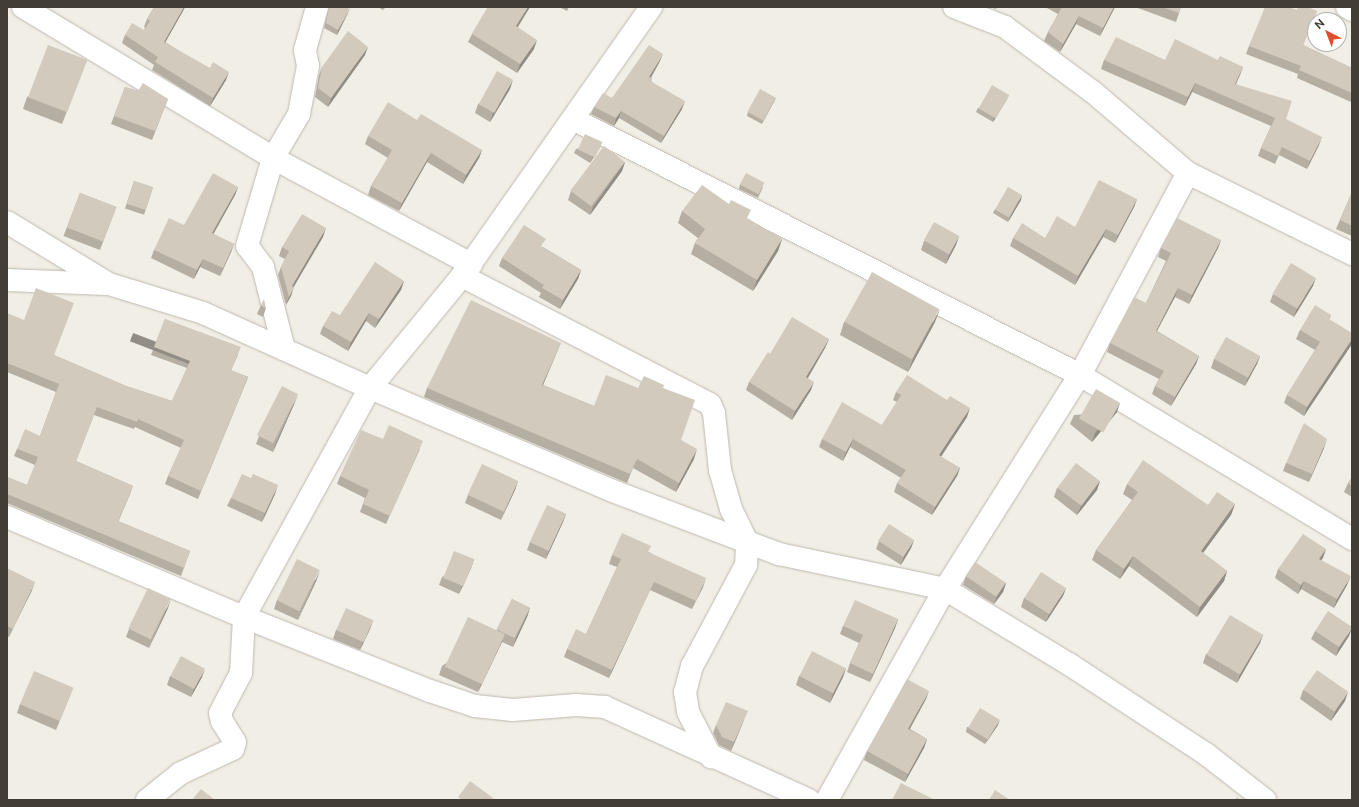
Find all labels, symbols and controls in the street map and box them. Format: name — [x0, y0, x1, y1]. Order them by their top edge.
north arrow — [1307, 12, 1347, 52]
text: N — [1312, 16, 1327, 31]

